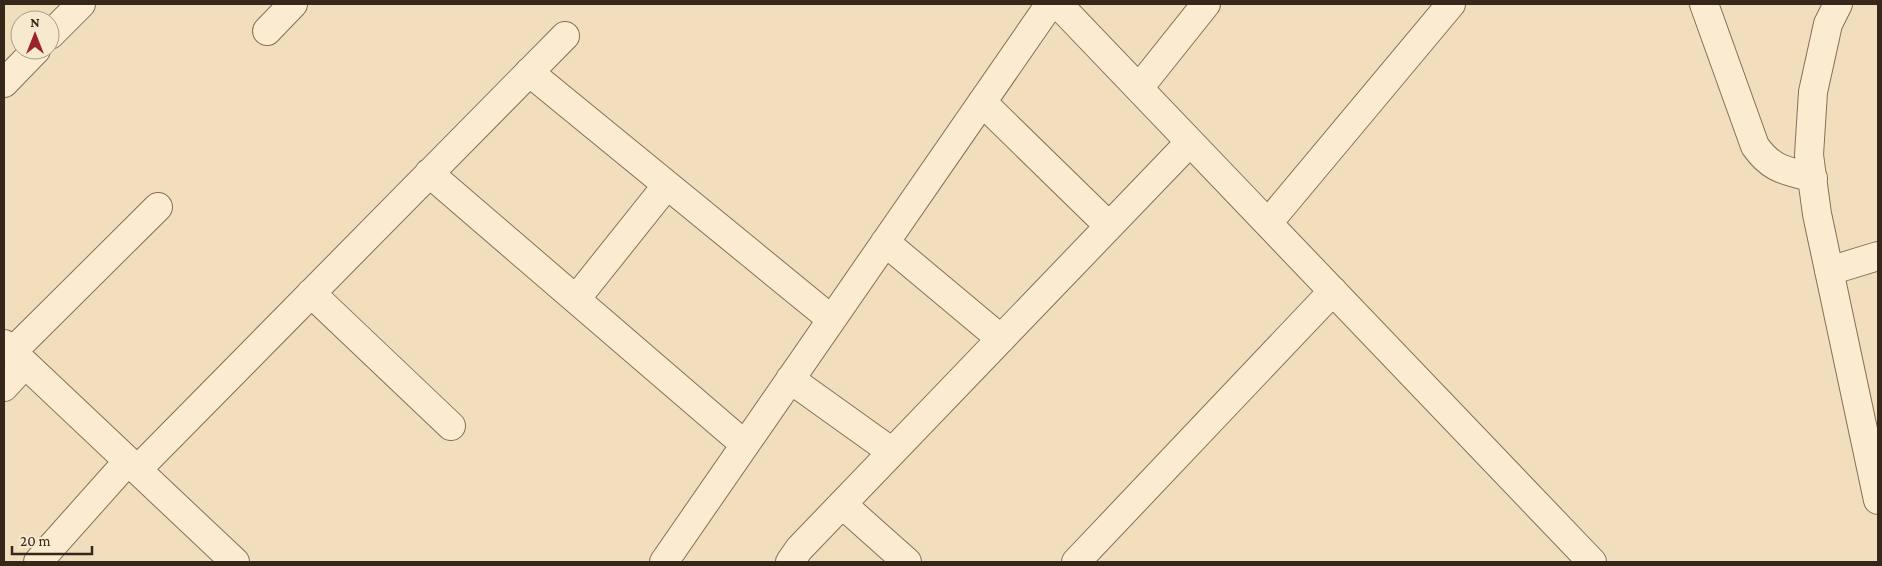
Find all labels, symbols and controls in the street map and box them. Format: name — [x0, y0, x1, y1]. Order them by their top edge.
north arrow — [10, 10, 60, 60]
text: N — [30, 14, 40, 30]
scale bar — [12, 524, 92, 556]
text: 20 m — [20, 533, 51, 549]

